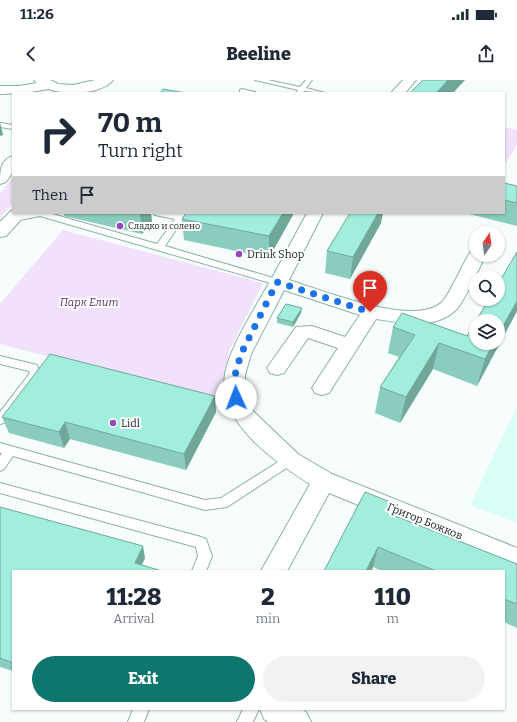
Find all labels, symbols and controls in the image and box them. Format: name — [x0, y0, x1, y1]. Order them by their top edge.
text: 11:26 — [20, 5, 54, 23]
icon: back — [20, 43, 42, 65]
text: Beeline — [226, 43, 291, 65]
icon: share — [475, 43, 497, 65]
text: 70 m — [98, 106, 162, 139]
icon: right — [32, 108, 84, 160]
text: Turn right — [98, 140, 183, 162]
icon: arrive — [76, 184, 98, 206]
text: Then — [32, 186, 68, 204]
marker: Сладко и солено — [115, 221, 125, 231]
place label: Сладко и солено — [128, 221, 200, 231]
north arrow — [469, 226, 505, 262]
map controls — [469, 226, 505, 350]
place label: Drink Shop — [247, 248, 305, 261]
marker: Drink Shop — [234, 249, 244, 259]
button: search — [469, 270, 505, 306]
pin — [353, 271, 387, 312]
icon: arrive — [359, 277, 381, 299]
park label: Парк Елит — [60, 296, 118, 309]
button: layers — [469, 314, 505, 350]
position arrow — [215, 377, 257, 419]
place label: Lidl — [121, 417, 140, 430]
marker: Lidl — [108, 418, 118, 428]
street label: Григор Божков — [385, 500, 464, 543]
text: 11:28 — [106, 583, 162, 611]
text: 2 — [261, 583, 275, 611]
text: 110 — [374, 583, 411, 611]
text: Arrival — [113, 611, 154, 626]
text: min — [256, 611, 280, 626]
text: m — [386, 611, 399, 626]
button: Exit — [32, 656, 255, 702]
button: Share — [263, 656, 485, 702]

